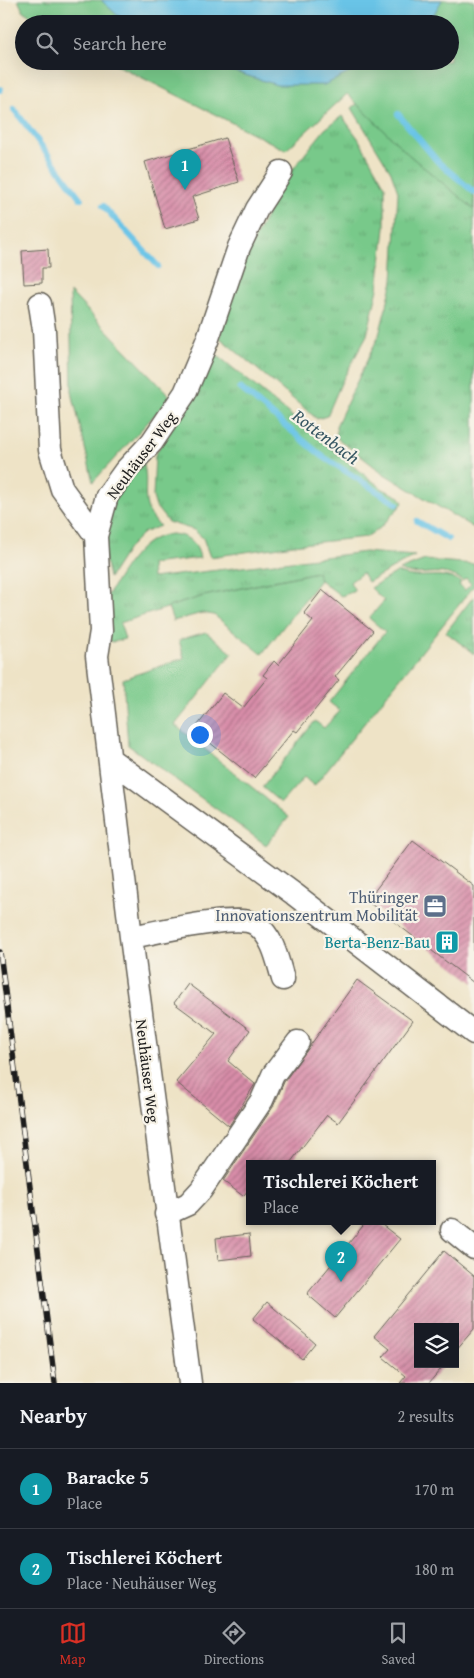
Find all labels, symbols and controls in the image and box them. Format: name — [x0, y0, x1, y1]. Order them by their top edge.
search box — [15, 15, 459, 70]
icon: search — [33, 29, 61, 57]
text: Search here — [73, 29, 167, 57]
pin: 1 — [169, 149, 201, 190]
water label: Rottenbach — [286, 402, 366, 471]
street label: Neuhäuser Weg — [100, 406, 182, 504]
your location — [187, 722, 213, 748]
place label: Thüringer Innovationszentrum Mobilität — [216, 885, 418, 927]
office icon: Thüringer Innovationszentrum Mobilität — [422, 893, 448, 919]
building icon: Berta-Benz-Bau — [434, 929, 460, 955]
place label: Berta-Benz-Bau — [325, 930, 430, 954]
street label: Neuhäuser Weg — [130, 1018, 166, 1124]
popup — [246, 1160, 436, 1225]
text: Tischlerei Köchert — [263, 1167, 419, 1195]
text: Place — [263, 1195, 299, 1219]
pin: 2 — [325, 1241, 357, 1282]
map controls — [414, 1323, 459, 1368]
button: layers — [414, 1323, 459, 1368]
text: Nearby — [20, 1400, 87, 1431]
text: 2 results — [397, 1404, 454, 1428]
text: Baracke 5 — [67, 1463, 149, 1491]
text: 1 — [32, 1477, 40, 1501]
text: 170 m — [414, 1477, 454, 1501]
text: Place — [67, 1491, 102, 1515]
text: Tischlerei Köchert — [67, 1543, 222, 1571]
text: 2 — [32, 1557, 40, 1581]
text: 180 m — [414, 1557, 454, 1581]
text: Place · Neuhäuser Weg — [67, 1571, 216, 1595]
tab: Map — [59, 1619, 87, 1669]
tab: Directions — [204, 1619, 264, 1669]
tab: Saved — [381, 1619, 415, 1669]

